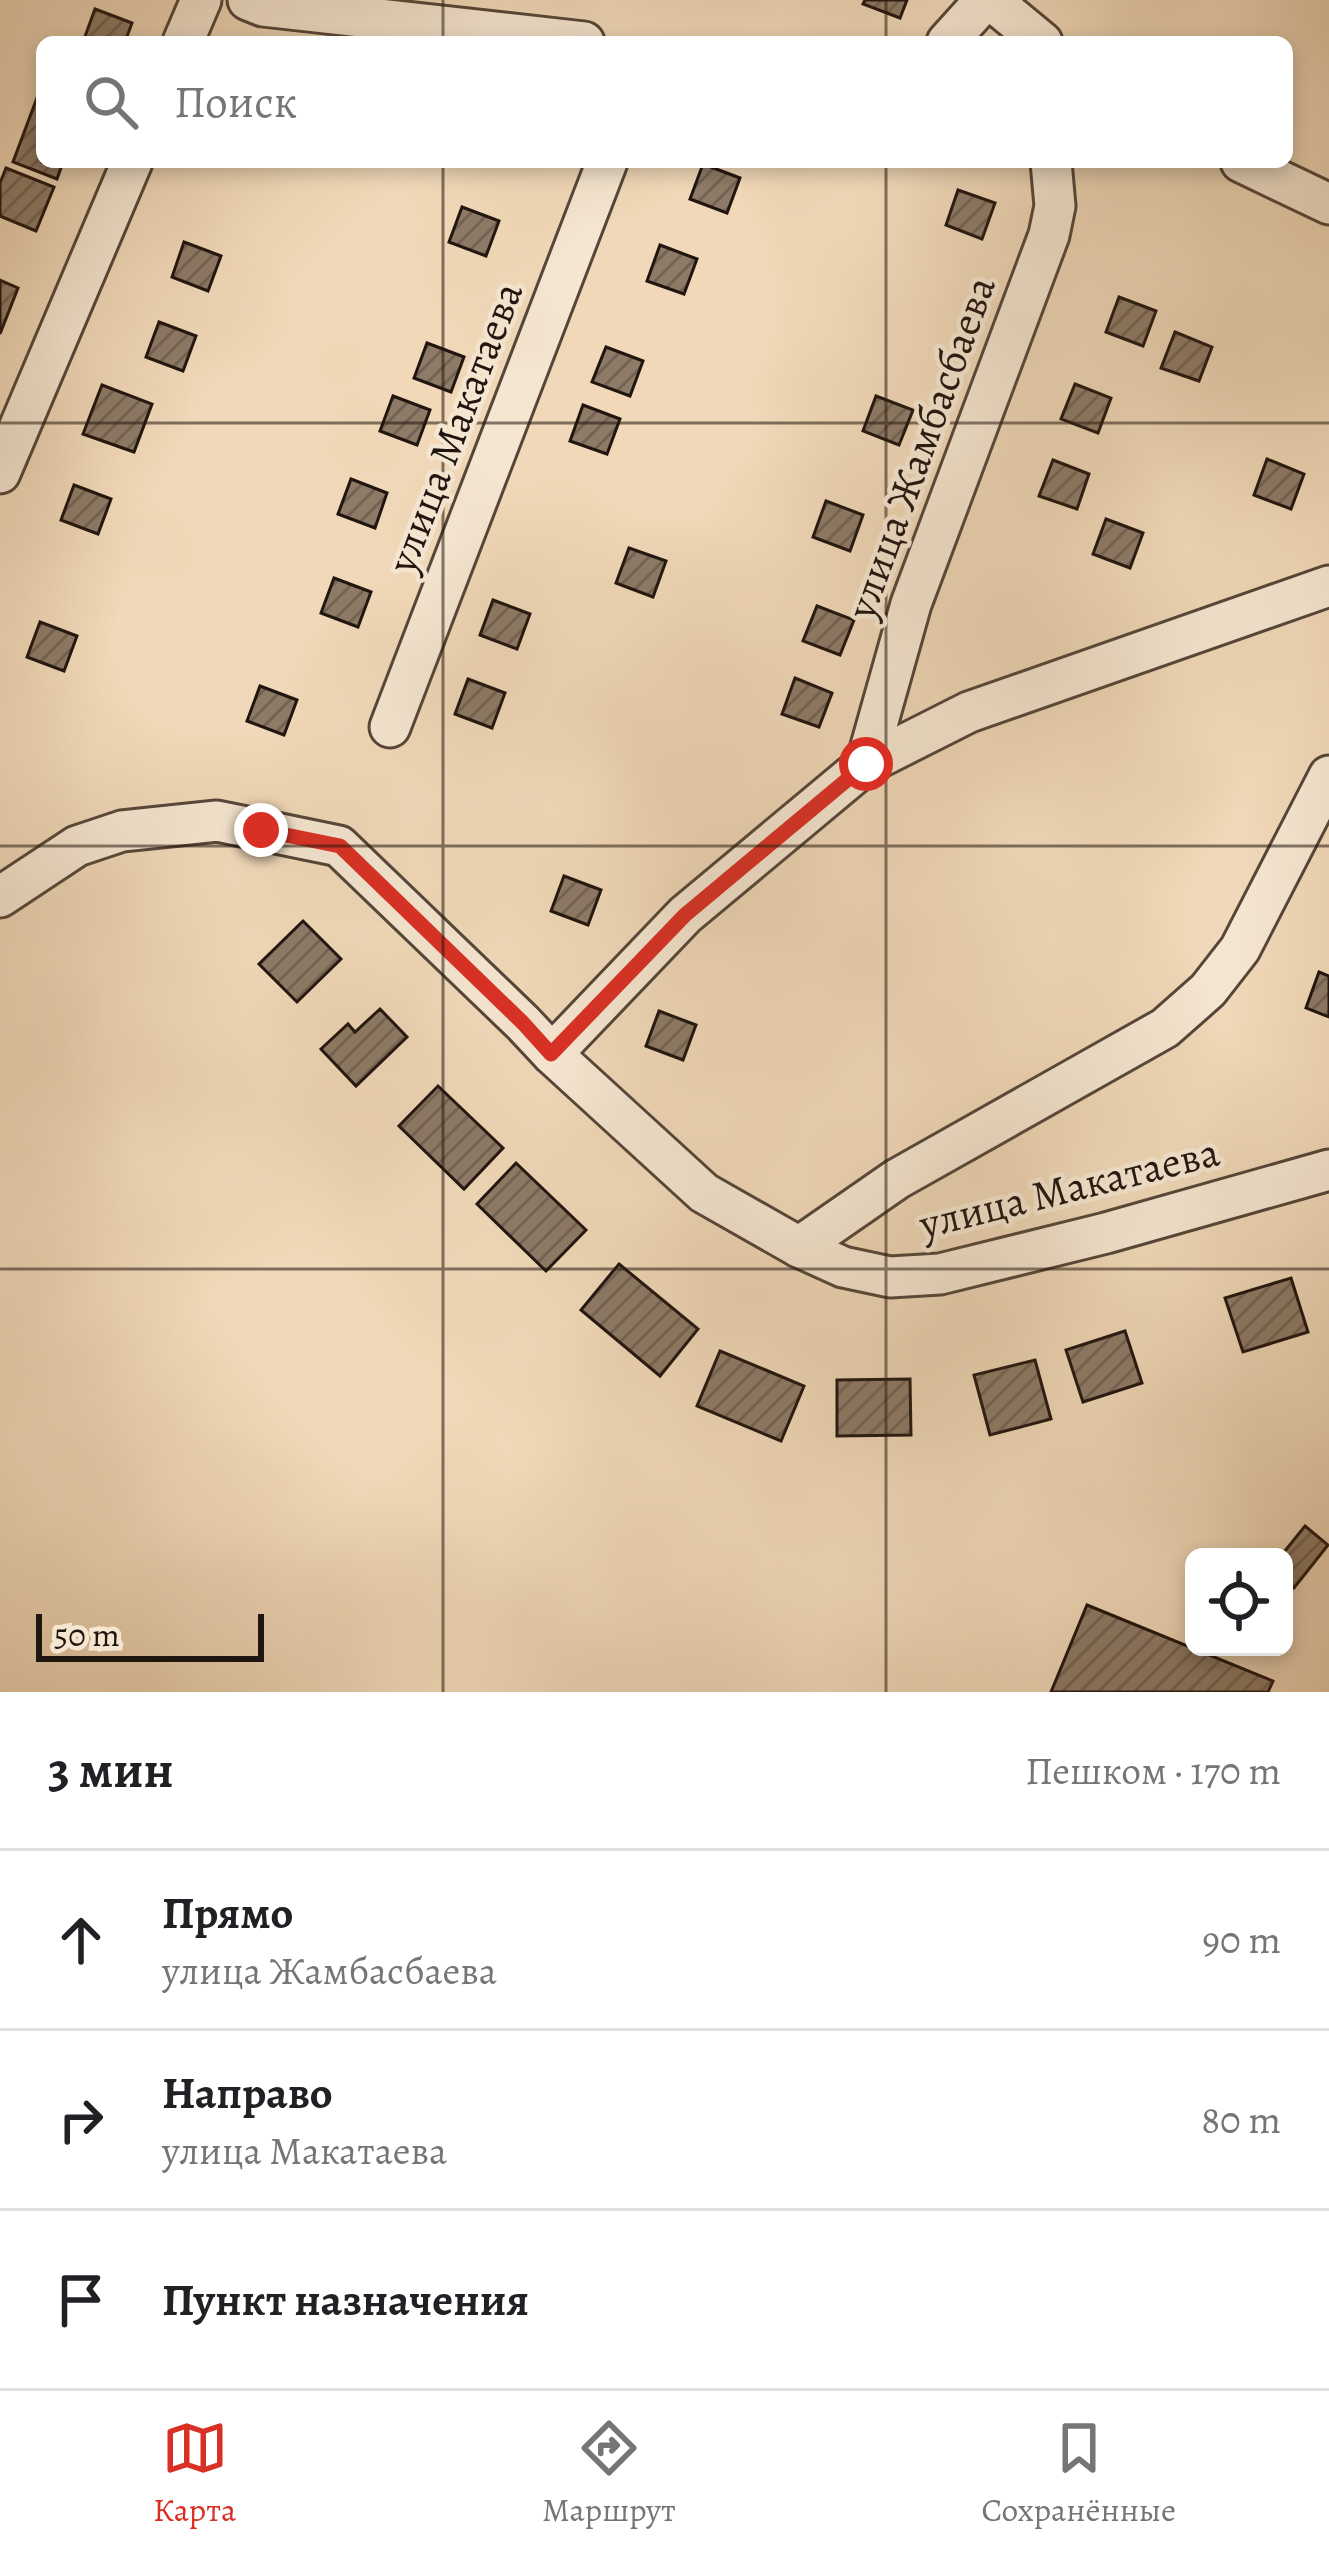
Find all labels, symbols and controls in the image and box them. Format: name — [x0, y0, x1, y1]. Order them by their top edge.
search box — [36, 36, 1293, 168]
icon: search — [78, 69, 144, 135]
text: Поиск — [174, 71, 297, 133]
street label: улица Жамбасбаева — [832, 267, 1009, 627]
street label: улица Макатаева — [373, 273, 536, 582]
route start — [839, 737, 893, 791]
route end — [234, 803, 288, 857]
street label: улица Макатаева — [912, 1123, 1226, 1252]
map controls — [1185, 1548, 1293, 1656]
button: locate — [1185, 1548, 1293, 1656]
scale bar — [36, 1608, 264, 1661]
text: 50 m — [54, 1612, 120, 1657]
text: 3 мин — [48, 1735, 174, 1805]
text: Пешком · 170 m — [1025, 1744, 1281, 1797]
text: Прямо — [162, 1882, 293, 1944]
icon: ahead — [48, 1907, 114, 1973]
text: 90 m — [1202, 1913, 1281, 1966]
text: улица Жамбасбаева — [162, 1944, 497, 1997]
text: Направо — [162, 2062, 333, 2124]
icon: right — [48, 2087, 114, 2153]
text: 80 m — [1201, 2093, 1281, 2146]
text: улица Макатаева — [162, 2124, 447, 2177]
icon: arrive — [48, 2267, 114, 2333]
text: Пункт назначения — [162, 2269, 529, 2331]
tab: Карта — [153, 2415, 236, 2532]
tab: Маршрут — [542, 2415, 676, 2532]
tab: Сохранённые — [981, 2415, 1176, 2532]

